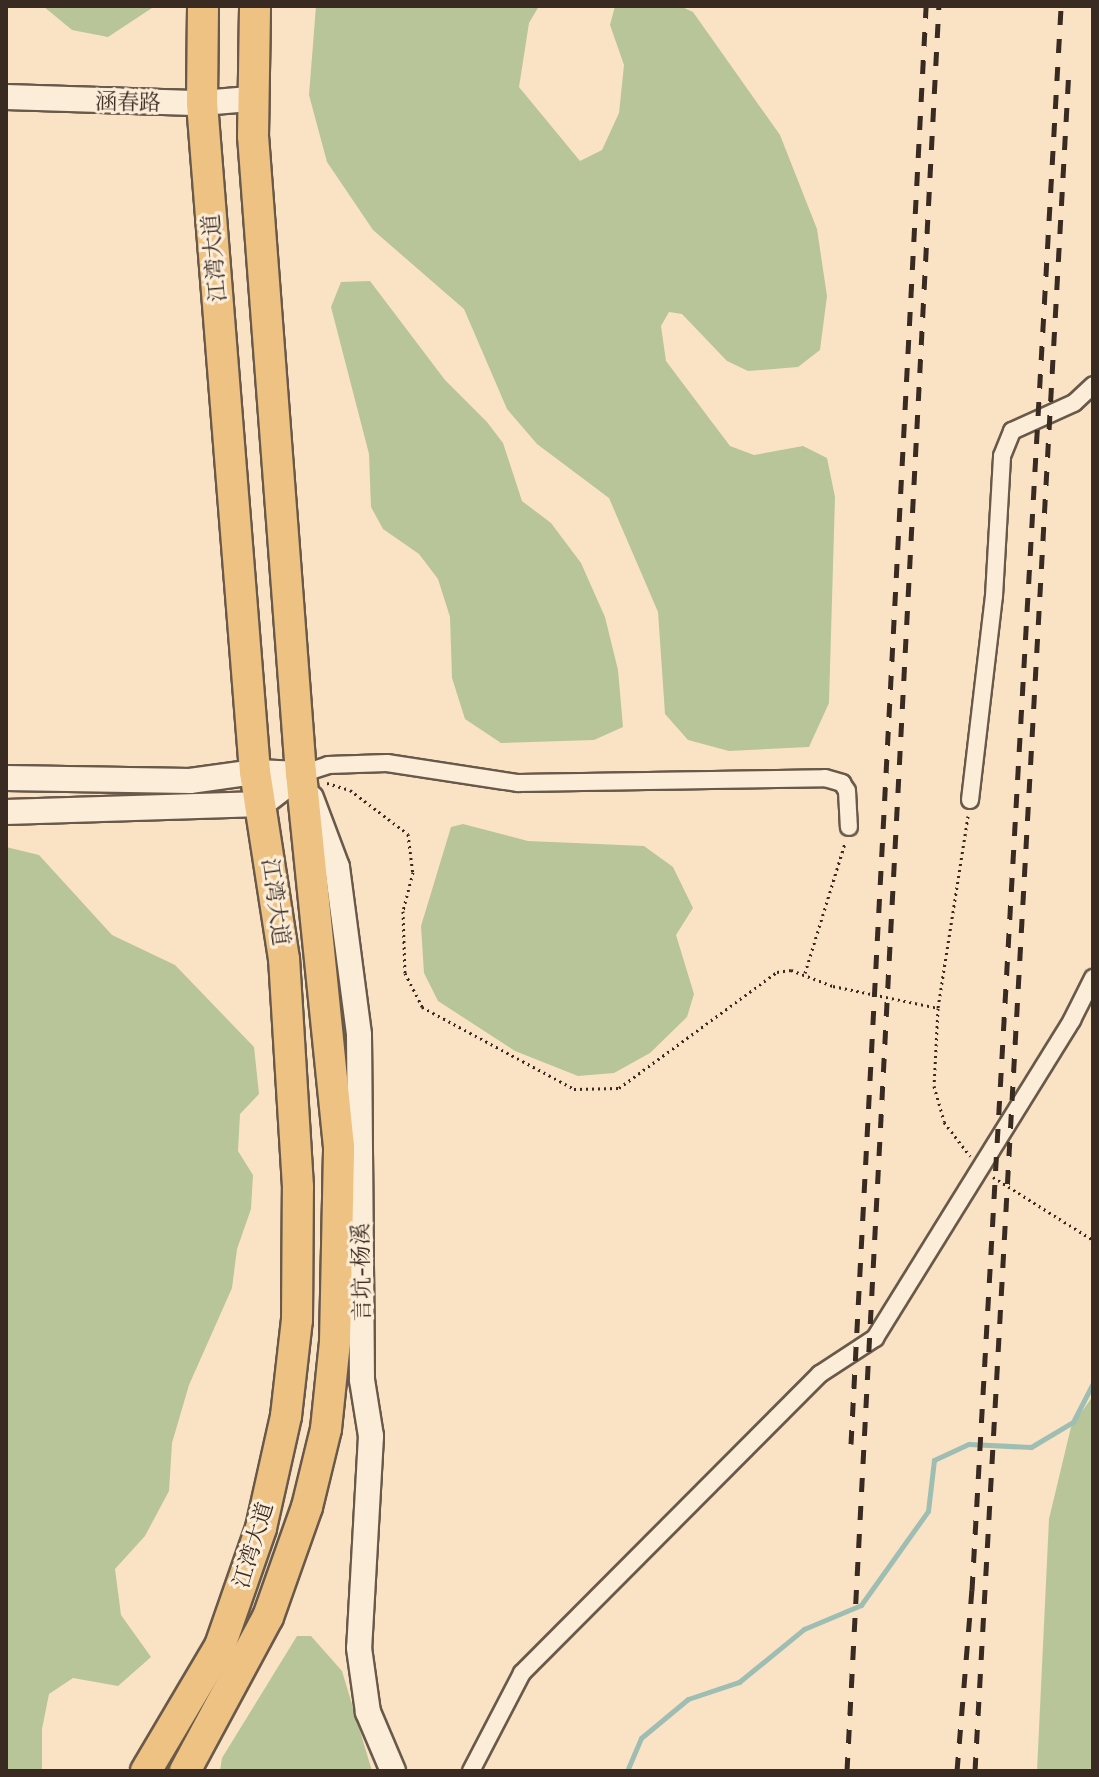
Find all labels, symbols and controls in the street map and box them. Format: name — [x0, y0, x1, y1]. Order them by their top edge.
street label: 涵春路 — [95, 88, 161, 116]
street label: 江湾大道 — [197, 213, 231, 303]
street label: 江湾大道 — [257, 857, 295, 947]
street label: 言坑-杨溪 — [347, 1223, 375, 1321]
street label: 江湾大道 — [228, 1499, 278, 1591]

